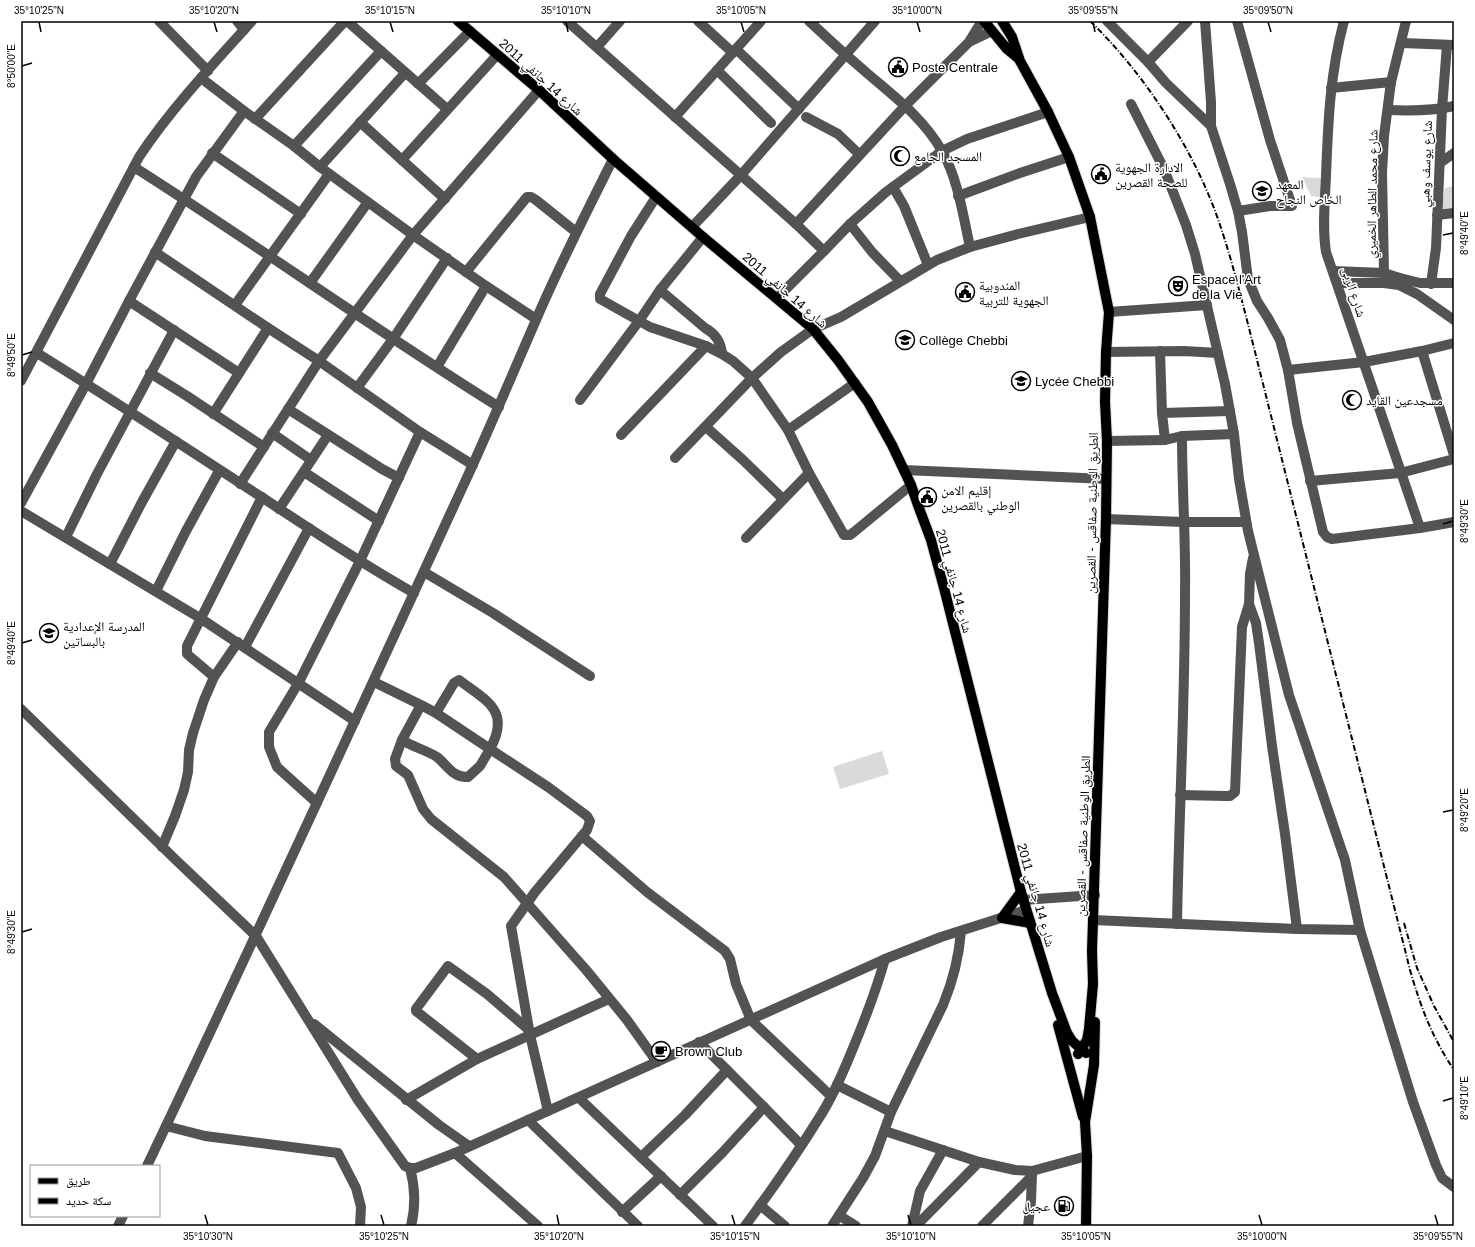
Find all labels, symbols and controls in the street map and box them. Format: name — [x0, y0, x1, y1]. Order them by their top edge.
text: 35°10'25"N — [14, 5, 64, 16]
text: 35°10'20"N — [189, 5, 239, 16]
text: 35°10'15"N — [365, 5, 415, 16]
text: 35°10'10"N — [541, 5, 591, 16]
text: 35°10'05"N — [716, 5, 766, 16]
text: 35°10'00"N — [892, 5, 942, 16]
text: 35°09'55"N — [1068, 5, 1118, 16]
text: 35°09'50"N — [1243, 5, 1293, 16]
street label: شارع 14 جانفي 2011 — [494, 36, 586, 121]
text: 8°50'00"E — [6, 44, 17, 88]
public building icon: Poste Centrale — [887, 56, 909, 78]
place label: Poste Centrale — [912, 60, 998, 75]
street label: شارع يوسف وهبي — [1417, 120, 1438, 208]
street label: شارع محمد الطاهر الخميري — [1363, 130, 1384, 259]
mosque icon: المسجد الجامع — [889, 145, 911, 167]
place label: المسجد الجامع — [914, 149, 982, 166]
place label: الادارة الجهوية للصحة القصرين — [1115, 160, 1188, 191]
public building icon: الادارة الجهوية للصحة القصرين — [1090, 163, 1112, 185]
place label: المعهد الخاص النجاح — [1276, 177, 1342, 209]
school or university icon: المعهد الخاص النجاح — [1251, 180, 1273, 202]
text: 8°49'40"E — [1459, 211, 1470, 255]
street label: شارع 14 جانفي 2011 — [738, 249, 830, 333]
street label: شارع الربى — [1337, 265, 1369, 320]
place label: Espace l'Art de la Vie — [1192, 272, 1261, 302]
theatre icon: Espace l'Art de la Vie — [1167, 275, 1189, 297]
place label: المندوبية الجهوية للتربية — [979, 278, 1049, 309]
public building icon: المندوبية الجهوية للتربية — [954, 281, 976, 303]
school or university icon: Collège Chebbi — [894, 329, 916, 351]
text: 8°49'50"E — [6, 333, 17, 377]
place label: Collège Chebbi — [919, 333, 1008, 348]
school or university icon: Lycée Chebbi — [1010, 370, 1032, 392]
place label: Lycée Chebbi — [1035, 374, 1114, 389]
mosque icon: مسجدعين القايد — [1341, 389, 1363, 411]
place label: مسجدعين القايد — [1366, 393, 1443, 409]
street label: الطريق الوطنية صفاقس - القصرين — [1083, 432, 1102, 594]
place label: إقليم الامن الوطني بالقصرين — [941, 483, 1020, 516]
public building icon: إقليم الامن الوطني بالقصرين — [916, 486, 938, 508]
text: 8°49'30"E — [1459, 499, 1470, 543]
street label: شارع 14 جانفي 2011 — [930, 527, 975, 636]
place label: المدرسة الإعدادية بالبساتين — [63, 619, 145, 650]
text: 8°49'40"E — [6, 621, 17, 665]
school or university icon: المدرسة الإعدادية بالبساتين — [38, 622, 60, 644]
street label: الطريق الوطنية صفاقس - القصرين — [1073, 755, 1094, 917]
text: 8°49'20"E — [1459, 788, 1470, 832]
street label: شارع 14 جانفي 2011 — [1011, 841, 1058, 949]
text: 8°49'30"E — [6, 910, 17, 954]
cafe icon: Brown Club — [650, 1040, 672, 1062]
place label: Brown Club — [675, 1044, 742, 1059]
text: 8°49'10"E — [1459, 1076, 1470, 1120]
legend — [30, 1165, 160, 1217]
text: طريق — [66, 1174, 91, 1188]
text: سكة حديد — [66, 1194, 111, 1208]
fuel station icon: عجيل — [1053, 1195, 1075, 1217]
place label: عجيل — [1022, 1199, 1050, 1215]
text: 35°10'30"N — [183, 1231, 233, 1242]
text: 35°10'25"N — [359, 1231, 409, 1242]
text: 35°10'20"N — [534, 1231, 584, 1242]
text: 35°10'15"N — [710, 1231, 760, 1242]
text: 35°10'10"N — [886, 1231, 936, 1242]
text: 35°10'05"N — [1061, 1231, 1111, 1242]
text: 35°10'00"N — [1237, 1231, 1287, 1242]
text: 35°09'55"N — [1413, 1231, 1463, 1242]

